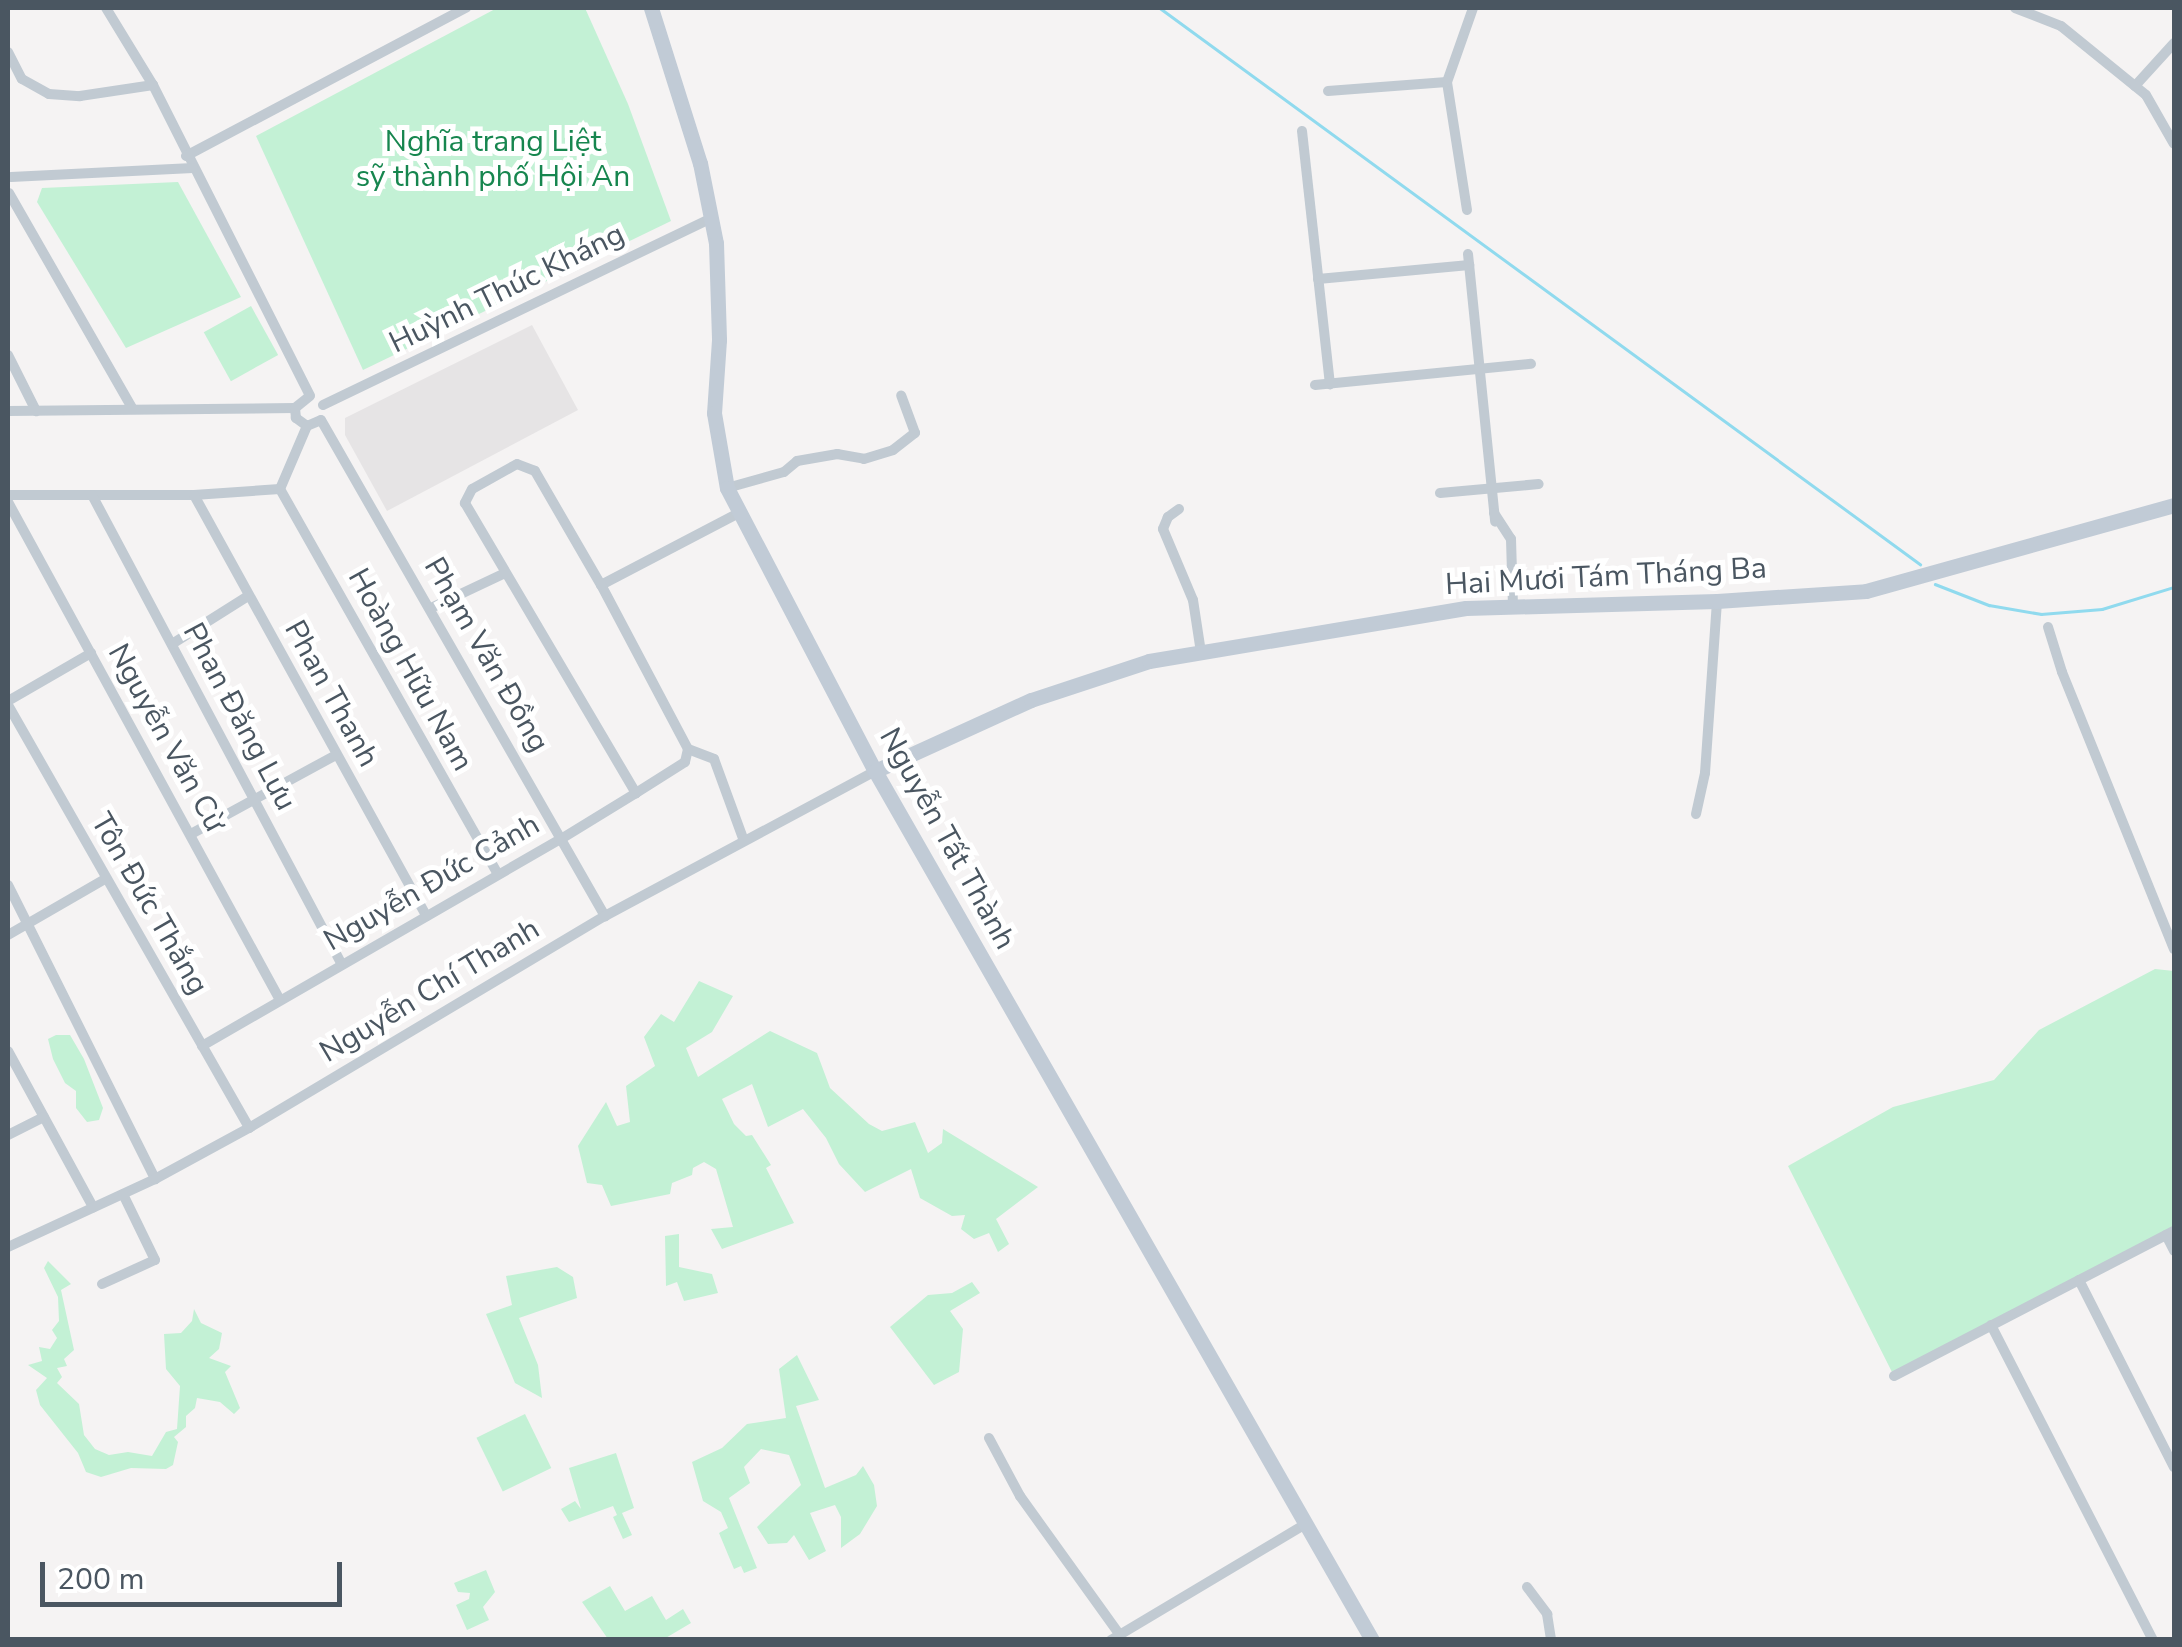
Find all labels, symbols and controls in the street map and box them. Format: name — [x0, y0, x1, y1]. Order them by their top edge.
park label: Nghĩa trang Liệt sỹ thành phố Hội An — [356, 124, 630, 194]
street label: Huỳnh Thúc Kháng — [384, 217, 630, 361]
street label: Phạm Văn Đồng — [416, 551, 556, 759]
street label: Hai Mươi Tám Tháng Ba — [1444, 551, 1768, 603]
street label: Hoàng Hữu Nam — [340, 563, 480, 777]
street label: Phan Thanh — [276, 615, 386, 773]
street label: Phan Đăng Lưu — [175, 617, 303, 817]
street label: Nguyễn Văn Cừ — [100, 638, 232, 838]
street label: Nguyễn Tất Thành — [871, 722, 1023, 956]
street label: Tôn Đức Thắng — [83, 807, 215, 1001]
street label: Nguyễn Đức Cảnh — [318, 807, 546, 959]
street label: Nguyễn Chí Thanh — [314, 911, 546, 1071]
scale bar — [45, 1542, 348, 1604]
text: 200 m — [57, 1559, 144, 1600]

